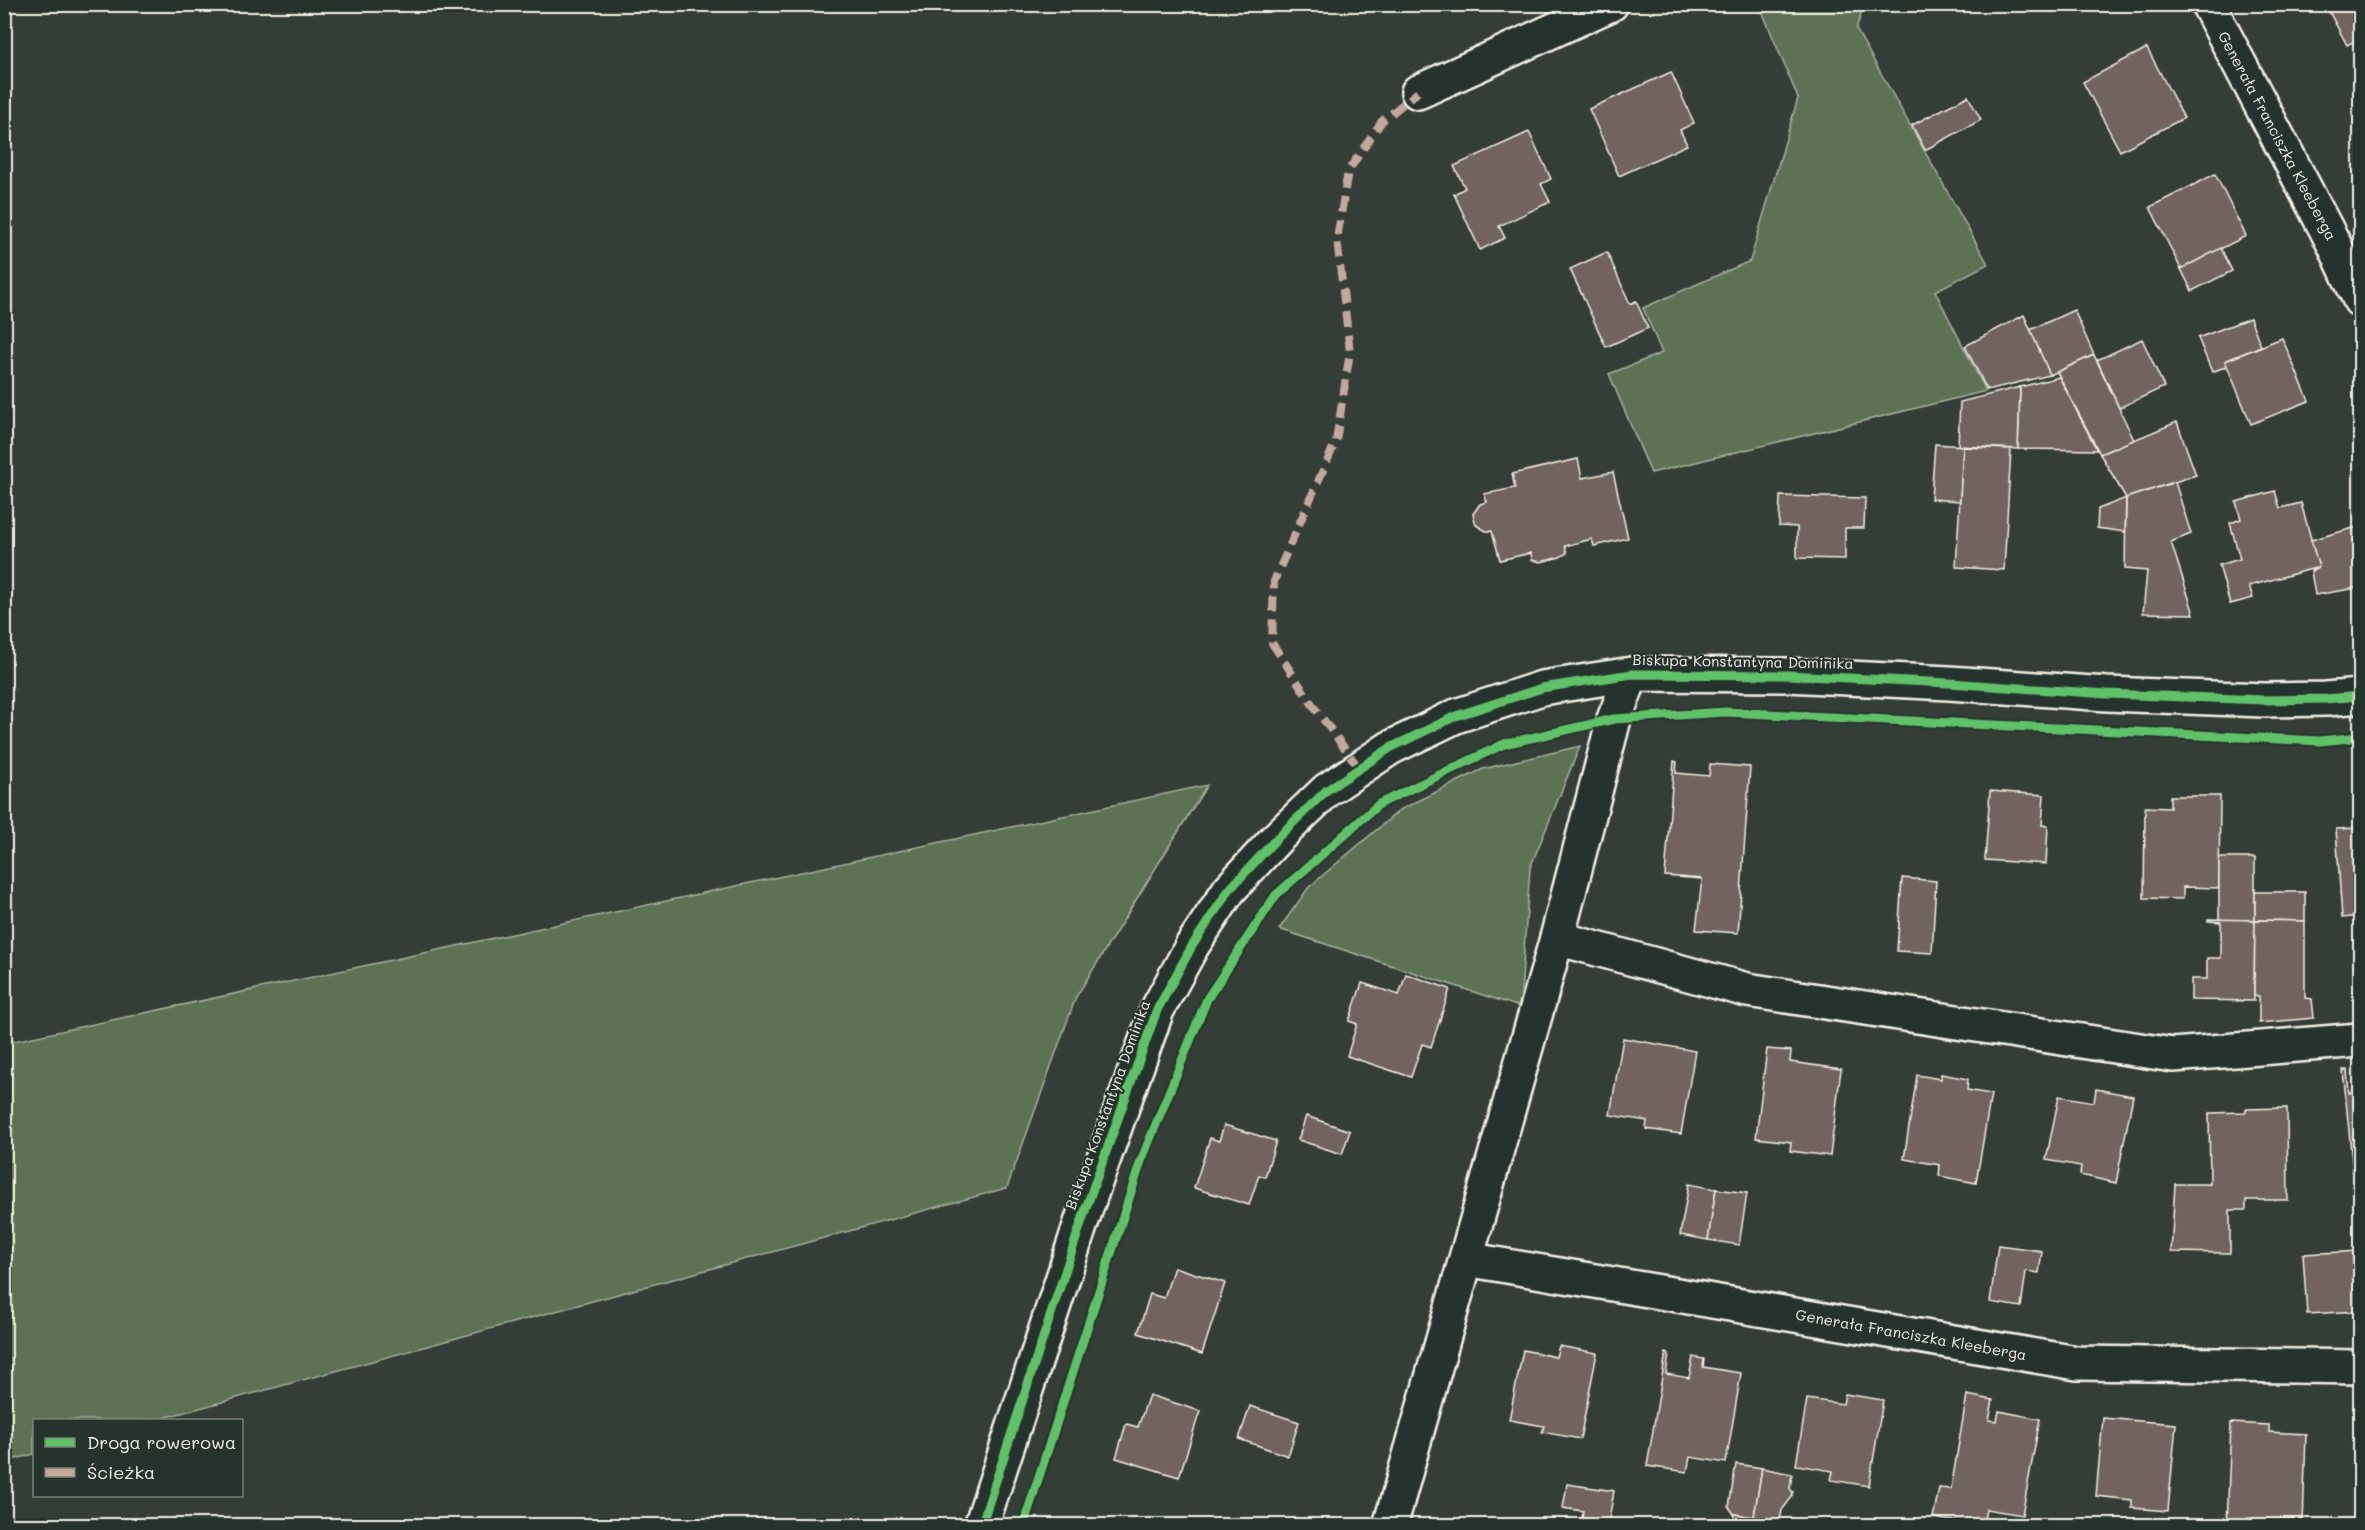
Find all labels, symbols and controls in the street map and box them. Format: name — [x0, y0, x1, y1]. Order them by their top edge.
street label: Generała Franciszka Kleeberga — [2214, 27, 2342, 244]
street label: Biskupa Konstantyna Dominika — [1632, 649, 1854, 673]
street label: Biskupa Konstantyna Dominika — [1060, 997, 1154, 1212]
street label: Generała Franciszka Kleeberga — [1794, 1304, 2028, 1364]
legend — [33, 1419, 243, 1497]
text: Droga rowerowa — [87, 1430, 236, 1454]
text: Ścieżka — [87, 1460, 155, 1484]

